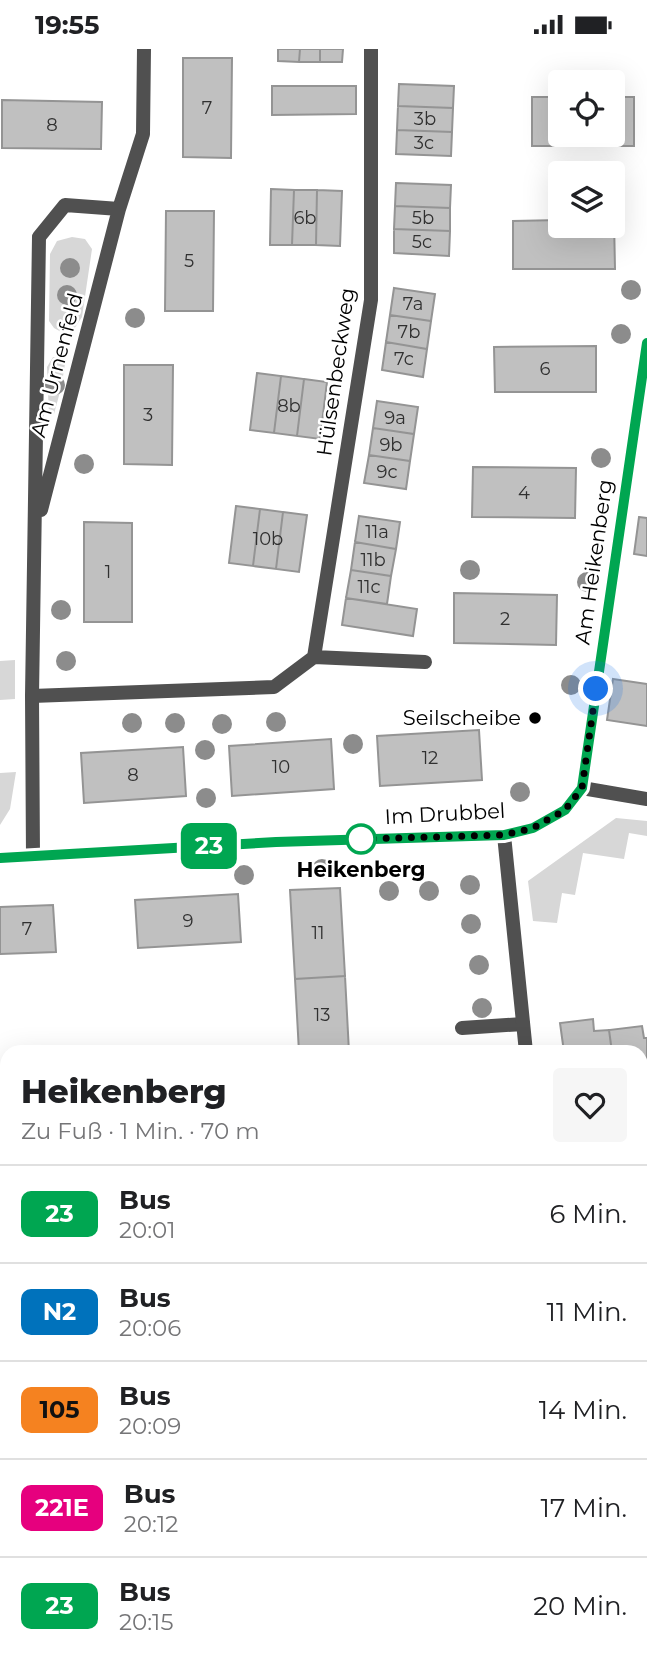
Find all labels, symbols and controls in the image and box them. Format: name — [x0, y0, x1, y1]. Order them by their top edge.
text: 19:55 — [35, 9, 99, 41]
map controls — [548, 70, 625, 238]
button: locate — [548, 70, 625, 147]
house number: 7 — [202, 97, 212, 119]
house number: 3b — [414, 108, 436, 130]
house number: 8 — [46, 114, 58, 136]
house number: 3c — [414, 132, 434, 154]
button: layers — [548, 161, 625, 238]
house number: 6b — [293, 207, 317, 229]
house number: 5b — [412, 207, 434, 229]
house number: 5c — [412, 231, 432, 253]
house number: 5 — [184, 250, 194, 272]
street label: Hülsenbeckweg — [311, 286, 360, 458]
street label: Am Urnenfeld — [25, 290, 88, 440]
house number: 7a — [403, 293, 423, 315]
house number: 7b — [398, 321, 420, 343]
house number: 7c — [394, 348, 414, 370]
house number: 6 — [540, 358, 551, 380]
house number: 8b — [277, 395, 301, 417]
house number: 3 — [143, 404, 153, 426]
house number: 9a — [384, 407, 406, 429]
house number: 9b — [379, 434, 403, 456]
house number: 9c — [376, 461, 398, 483]
street label: Am Heikenberg — [570, 478, 617, 646]
house number: 4 — [518, 482, 530, 504]
house number: 11a — [365, 521, 389, 543]
house number: 10b — [253, 528, 283, 550]
house number: 11b — [360, 549, 386, 571]
house number: 1 — [105, 561, 111, 583]
house number: 11c — [357, 576, 381, 598]
house number: 2 — [500, 608, 510, 630]
your location — [578, 671, 613, 706]
place label: Seilscheibe — [403, 705, 521, 730]
marker: Seilscheibe — [527, 710, 543, 726]
house number: 12 — [422, 747, 438, 769]
house number: 10 — [272, 756, 290, 778]
house number: 8 — [127, 764, 139, 786]
street label: Im Drubbel — [384, 798, 506, 829]
line badge: 23 — [178, 823, 241, 869]
marker: Heikenberg — [346, 824, 376, 854]
text: 23 — [195, 831, 223, 860]
place label: Heikenberg — [297, 857, 425, 882]
house number: 9 — [183, 910, 194, 932]
house number: 7 — [22, 918, 32, 940]
house number: 11 — [312, 922, 325, 944]
house number: 13 — [314, 1004, 330, 1026]
button: heart — [553, 1068, 627, 1142]
text: Heikenberg — [21, 1071, 227, 1111]
text: Zu Fuß · 1 Min. · 70 m — [21, 1117, 260, 1145]
text: Bus — [119, 1184, 171, 1216]
text: 6 Min. — [549, 1198, 627, 1230]
text: 23 — [45, 1199, 74, 1228]
text: 20:01 — [119, 1216, 176, 1244]
text: Bus — [119, 1282, 171, 1314]
text: 11 Min. — [547, 1296, 627, 1328]
text: N2 — [43, 1297, 76, 1326]
text: 20:06 — [119, 1314, 181, 1342]
text: Bus — [119, 1380, 171, 1412]
text: 14 Min. — [539, 1394, 627, 1426]
text: 105 — [40, 1395, 79, 1424]
text: 20:09 — [119, 1412, 181, 1440]
text: Bus — [124, 1478, 175, 1510]
text: 17 Min. — [541, 1492, 627, 1524]
text: 221E — [35, 1493, 89, 1522]
text: 20:12 — [124, 1510, 178, 1538]
text: Bus — [119, 1576, 171, 1608]
text: 20 Min. — [533, 1590, 627, 1622]
text: 23 — [45, 1591, 74, 1620]
text: 20:15 — [119, 1608, 173, 1636]

